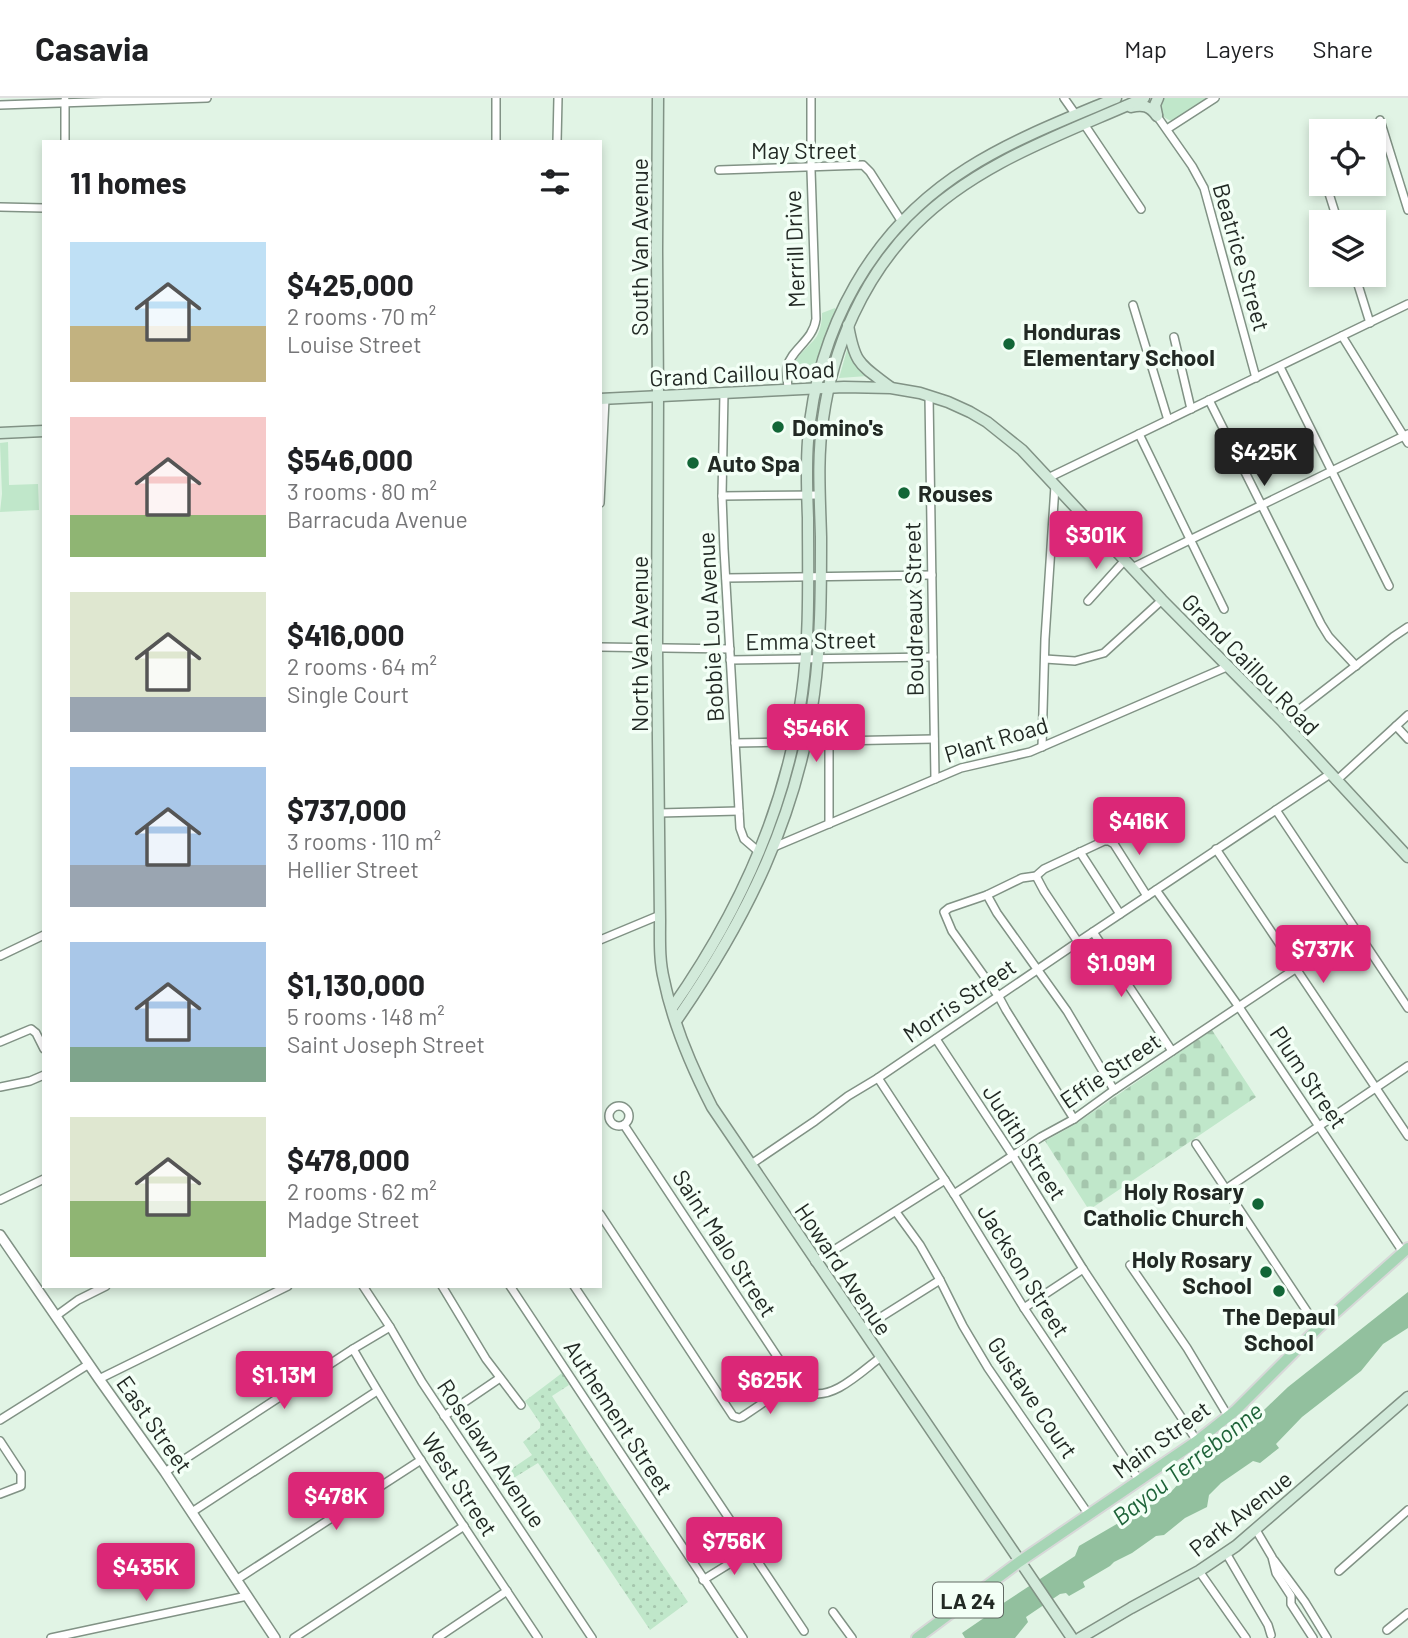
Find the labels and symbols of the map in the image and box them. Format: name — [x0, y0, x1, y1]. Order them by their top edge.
street label: May Street — [751, 136, 857, 164]
street label: South Van Avenue — [625, 158, 653, 336]
street label: Beatrice Street — [1208, 180, 1276, 334]
street label: Merrill Drive — [778, 190, 810, 308]
place label: Honduras Elementary School — [1023, 317, 1215, 371]
marker: Honduras Elementary School — [1001, 336, 1017, 352]
street label: Grand Caillou Road — [648, 354, 836, 392]
place label: Domino's — [792, 413, 884, 441]
marker: Domino's — [770, 419, 786, 435]
pin: $425K — [1215, 428, 1313, 488]
place label: Auto Spa — [707, 449, 800, 477]
marker: Auto Spa — [685, 455, 701, 471]
place label: Rouses — [918, 479, 993, 507]
marker: Rouses — [896, 485, 912, 501]
pin: $301K — [1047, 512, 1145, 571]
street label: Boudreaux Street — [897, 521, 929, 697]
street label: Bobbie Lou Avenue — [691, 531, 729, 723]
street label: North Van Avenue — [625, 556, 653, 732]
street label: Grand Caillou Road — [1176, 587, 1326, 741]
street label: Emma Street — [745, 625, 877, 655]
pin: $546K — [767, 704, 865, 764]
street label: Plant Road — [941, 710, 1051, 768]
pin: $416K — [1090, 798, 1188, 857]
pin: $737K — [1274, 926, 1372, 985]
pin: $1.09M — [1064, 940, 1178, 999]
street label: Morris Street — [897, 952, 1021, 1048]
street label: Plum Street — [1264, 1020, 1354, 1134]
street label: Effie Street — [1054, 1026, 1166, 1114]
street label: Judith Street — [977, 1079, 1073, 1205]
street label: Saint Malo Street — [667, 1164, 783, 1322]
place label: Holy Rosary Catholic Church — [1083, 1177, 1244, 1231]
marker: Holy Rosary Catholic Church — [1250, 1196, 1266, 1212]
street label: Howard Avenue — [789, 1197, 899, 1341]
street label: Jackson Street — [972, 1198, 1076, 1342]
place label: Holy Rosary School — [1132, 1245, 1252, 1299]
marker: Holy Rosary School — [1258, 1264, 1274, 1280]
marker: The Depaul School — [1271, 1283, 1287, 1299]
place label: The Depaul School — [1222, 1302, 1336, 1356]
street label: Gustave Court — [982, 1331, 1084, 1463]
street label: Authement Street — [559, 1335, 679, 1499]
pin: $1.13M — [227, 1352, 341, 1411]
pin: $625K — [721, 1356, 819, 1416]
street label: East Street — [111, 1370, 199, 1478]
street label: Roselawn Avenue — [432, 1373, 552, 1533]
street label: Main Street — [1107, 1394, 1215, 1484]
water label: Bayou Terrebonne — [1106, 1395, 1268, 1531]
street label: West Street — [416, 1427, 504, 1541]
street label: Park Avenue — [1183, 1464, 1297, 1562]
pin: $478K — [287, 1472, 385, 1532]
pin: $756K — [685, 1518, 783, 1577]
pin: $435K — [97, 1544, 195, 1603]
road number: LA 24 — [933, 1582, 1003, 1618]

